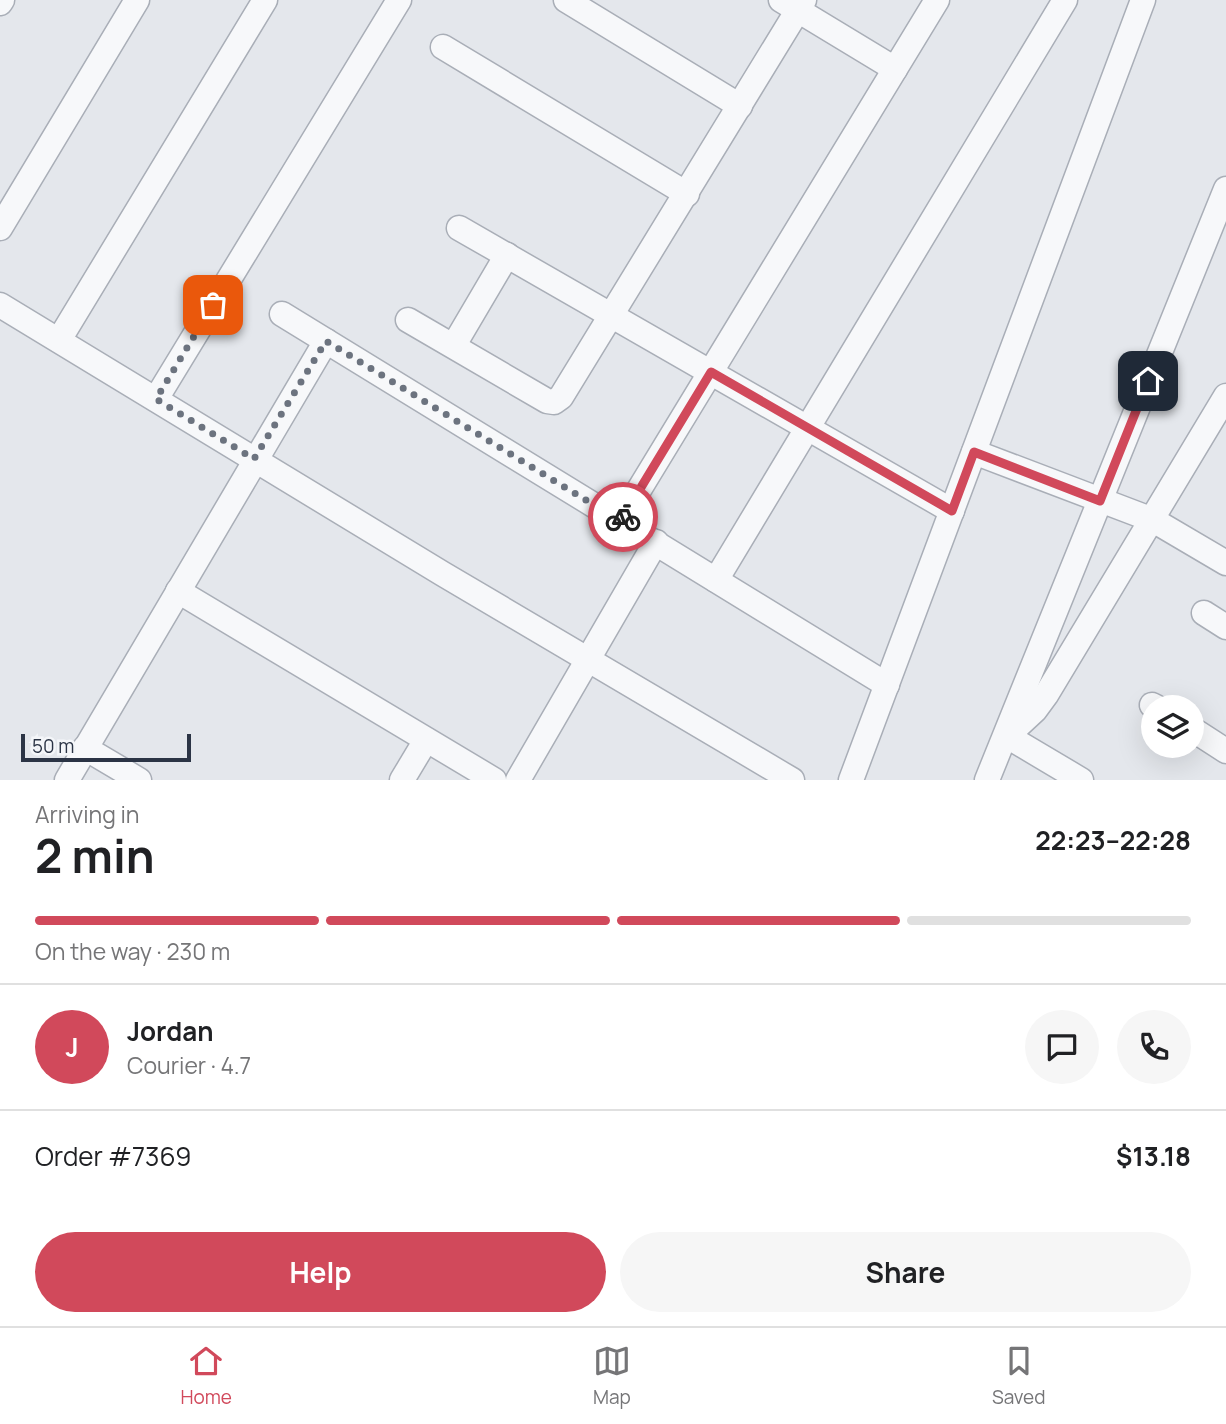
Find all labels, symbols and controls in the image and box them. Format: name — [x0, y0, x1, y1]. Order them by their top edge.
pin — [183, 275, 243, 335]
icon: bag — [194, 286, 232, 324]
pin — [1118, 351, 1178, 411]
icon: home — [1129, 362, 1167, 400]
courier — [588, 482, 658, 552]
icon: bike — [604, 498, 642, 536]
map controls — [1141, 695, 1204, 758]
button: layers — [1141, 695, 1204, 758]
scale bar — [21, 731, 191, 763]
text: 50 m — [32, 733, 74, 759]
text: Arriving in — [35, 798, 140, 830]
text: 22:23–22:28 — [1035, 822, 1191, 858]
text: 2 min — [35, 824, 155, 887]
text: On the way · 230 m — [35, 935, 230, 967]
button: chat — [1025, 1010, 1099, 1084]
button: phone — [1117, 1010, 1191, 1084]
text: Jordan — [127, 1013, 213, 1049]
text: J — [65, 1029, 79, 1065]
text: Courier · 4.7 — [127, 1049, 251, 1081]
text: Order #7369 — [35, 1138, 191, 1174]
text: $13.18 — [1116, 1138, 1191, 1174]
button: Help — [35, 1232, 606, 1312]
button: Share — [620, 1232, 1191, 1312]
tab: Home — [181, 1342, 232, 1410]
tab: Map — [593, 1342, 631, 1410]
tab: Saved — [992, 1342, 1045, 1410]

